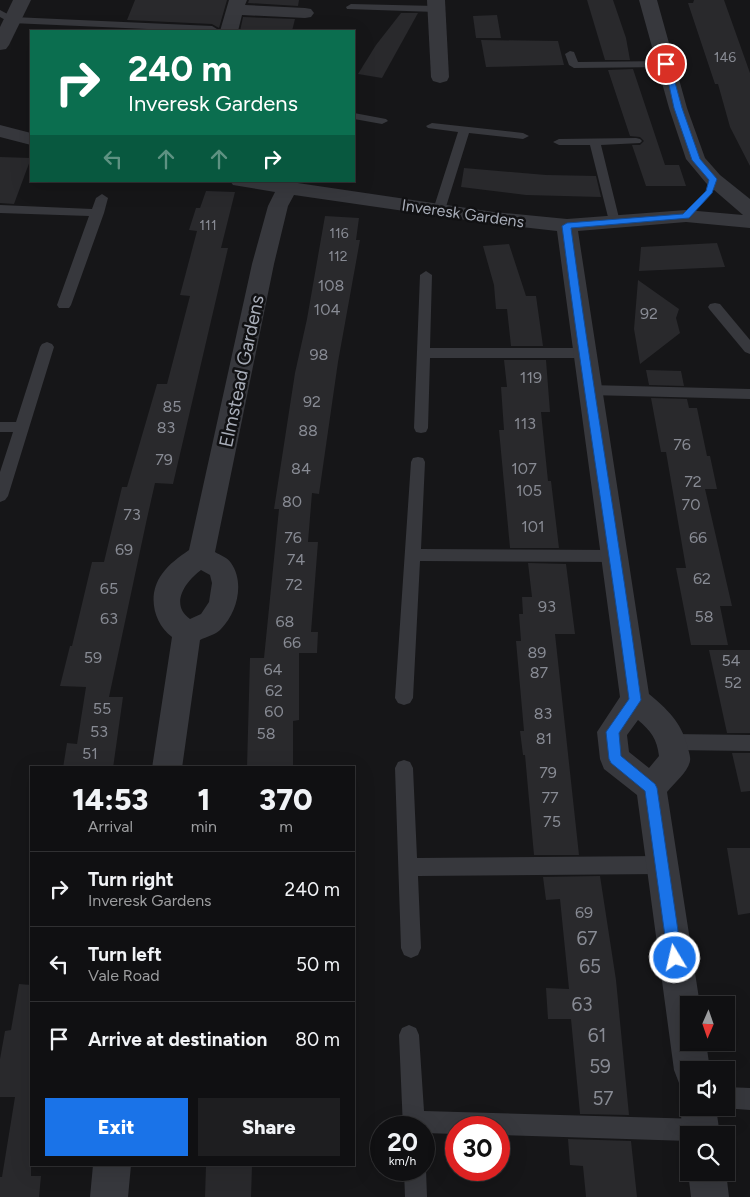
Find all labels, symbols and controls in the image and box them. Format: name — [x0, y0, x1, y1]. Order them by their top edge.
pin — [645, 43, 687, 85]
text: 240 m — [128, 48, 232, 90]
house number: 146 — [714, 49, 736, 66]
icon: right — [45, 50, 110, 115]
icon: arrive — [652, 50, 680, 78]
text: Inveresk Gardens — [128, 90, 298, 117]
icon: left — [99, 145, 127, 173]
icon: ahead — [152, 145, 180, 173]
icon: ahead — [205, 145, 233, 173]
icon: right — [258, 145, 286, 173]
street label: Inveresk Gardens — [400, 195, 525, 232]
house number: 111 — [199, 217, 217, 234]
house number: 116 — [329, 225, 349, 242]
house number: 112 — [328, 248, 348, 265]
house number: 108 — [318, 276, 344, 295]
street label: Elmstead Gardens — [214, 293, 269, 449]
house number: 104 — [314, 300, 340, 319]
house number: 92 — [640, 304, 658, 323]
house number: 98 — [310, 345, 328, 364]
house number: 119 — [520, 368, 542, 387]
house number: 92 — [303, 392, 321, 411]
house number: 85 — [162, 397, 182, 416]
house number: 113 — [514, 414, 536, 433]
house number: 83 — [157, 418, 175, 437]
house number: 88 — [298, 421, 318, 440]
house number: 76 — [673, 435, 691, 454]
house number: 79 — [155, 450, 173, 469]
house number: 84 — [291, 459, 311, 478]
house number: 107 — [511, 459, 537, 478]
house number: 72 — [684, 472, 702, 491]
house number: 105 — [516, 481, 542, 500]
house number: 80 — [282, 492, 302, 511]
house number: 70 — [682, 495, 700, 514]
house number: 73 — [123, 505, 141, 524]
house number: 101 — [521, 517, 545, 536]
house number: 76 — [284, 528, 302, 547]
house number: 66 — [689, 528, 707, 547]
house number: 69 — [115, 540, 133, 559]
house number: 74 — [287, 550, 305, 569]
house number: 62 — [693, 569, 711, 588]
house number: 72 — [285, 575, 303, 594]
house number: 65 — [100, 579, 118, 598]
house number: 93 — [538, 597, 556, 616]
house number: 58 — [694, 607, 714, 626]
house number: 63 — [100, 609, 118, 628]
house number: 68 — [276, 612, 294, 631]
house number: 66 — [283, 633, 301, 652]
house number: 89 — [528, 643, 546, 662]
house number: 59 — [84, 648, 102, 667]
house number: 54 — [721, 651, 741, 670]
house number: 64 — [264, 660, 283, 679]
house number: 87 — [530, 663, 549, 682]
house number: 52 — [724, 673, 742, 692]
house number: 62 — [265, 681, 283, 700]
house number: 55 — [93, 699, 111, 718]
house number: 60 — [264, 702, 284, 721]
house number: 83 — [534, 704, 552, 723]
house number: 53 — [90, 722, 108, 741]
house number: 58 — [256, 724, 276, 743]
house number: 81 — [536, 729, 552, 748]
house number: 51 — [82, 744, 98, 763]
house number: 79 — [539, 763, 557, 782]
text: 14:53 — [72, 781, 148, 818]
text: 1 — [197, 781, 210, 818]
text: 370 — [259, 781, 313, 818]
house number: 77 — [541, 788, 559, 807]
house number: 75 — [543, 812, 561, 831]
text: Arrival — [88, 817, 133, 836]
text: min — [191, 817, 217, 836]
text: m — [279, 817, 293, 836]
text: Turn right — [88, 868, 174, 891]
icon: right — [45, 875, 73, 903]
text: 240 m — [285, 878, 340, 901]
text: Inveresk Gardens — [88, 891, 212, 910]
house number: 69 — [575, 903, 593, 922]
house number: 67 — [577, 927, 597, 950]
position arrow — [648, 931, 700, 983]
text: Turn left — [88, 943, 162, 966]
icon: left — [45, 950, 73, 978]
text: 50 m — [296, 953, 340, 976]
house number: 65 — [579, 955, 601, 978]
text: Vale Road — [88, 966, 160, 985]
house number: 63 — [571, 993, 593, 1016]
north arrow — [680, 996, 735, 1051]
map controls — [680, 996, 735, 1181]
house number: 61 — [588, 1024, 606, 1047]
icon: arrive — [45, 1025, 73, 1053]
text: Arrive at destination — [88, 1028, 267, 1051]
text: 80 m — [295, 1028, 340, 1051]
house number: 59 — [589, 1055, 611, 1078]
button: sound — [680, 1061, 735, 1116]
house number: 57 — [592, 1087, 614, 1110]
button: Exit — [45, 1098, 188, 1156]
button: Share — [198, 1098, 340, 1156]
speed limit sign: 30 — [445, 1116, 510, 1181]
button: search — [680, 1126, 735, 1181]
text: 20 — [387, 1127, 418, 1157]
text: km/h — [389, 1154, 416, 1168]

